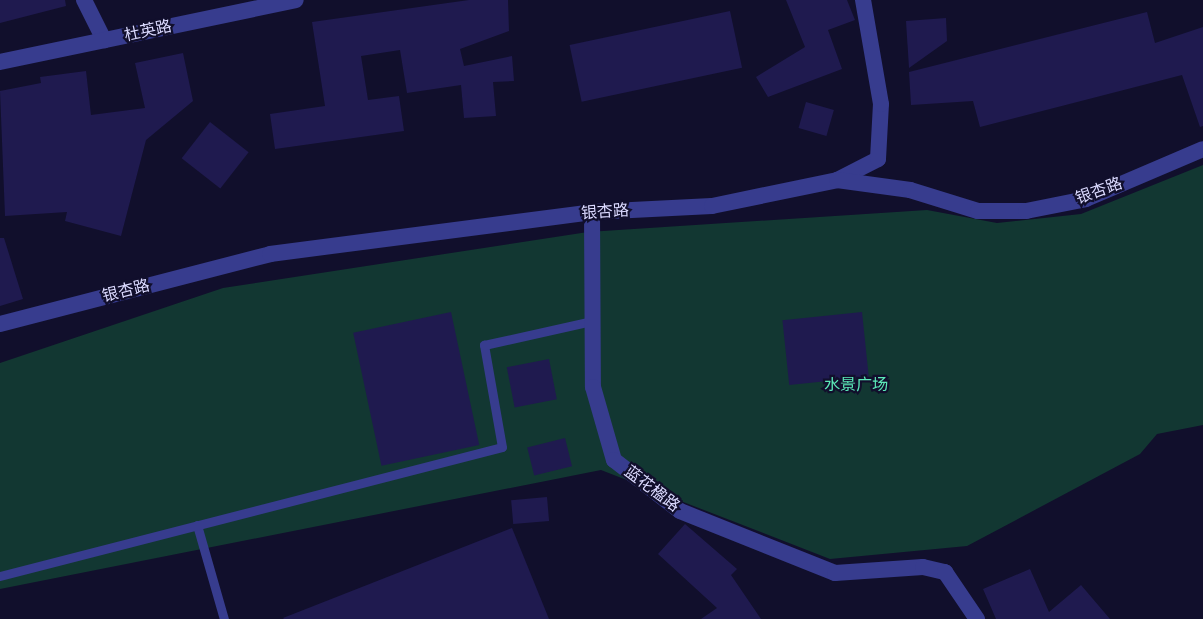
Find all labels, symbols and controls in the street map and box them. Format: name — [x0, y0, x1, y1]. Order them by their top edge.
street label: 杜英路 — [123, 17, 173, 45]
street label: 银杏路 — [1073, 174, 1125, 208]
street label: 银杏路 — [580, 201, 630, 223]
street label: 银杏路 — [100, 276, 152, 306]
park label: 水景广场 — [824, 375, 888, 395]
street label: 蓝花楹路 — [621, 462, 683, 516]

